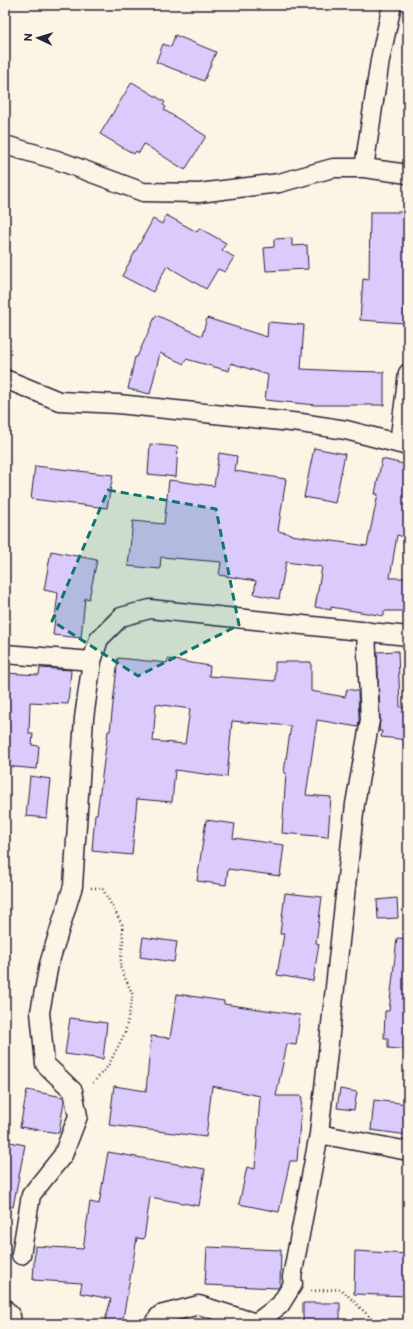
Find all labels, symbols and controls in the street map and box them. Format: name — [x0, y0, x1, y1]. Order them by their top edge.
north arrow — [18, 18, 58, 58]
text: N — [22, 33, 35, 42]

